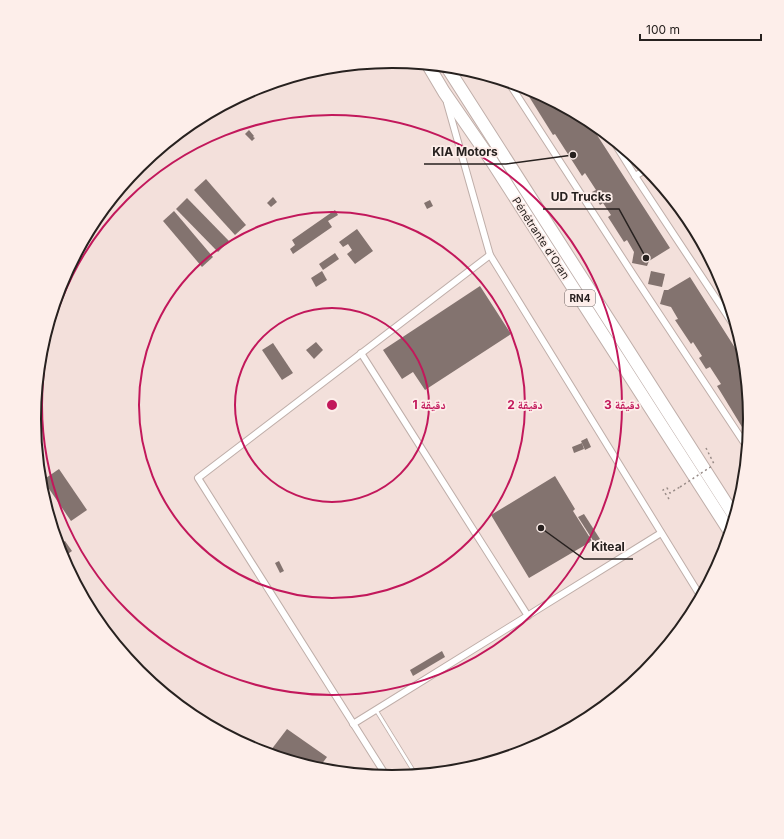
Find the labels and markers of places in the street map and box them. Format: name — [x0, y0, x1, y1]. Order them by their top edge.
callout: KIA Motors — [424, 140, 506, 164]
callout: UD Trucks — [543, 185, 619, 209]
centre of rings — [325, 398, 339, 412]
callout: Kiteal — [584, 535, 633, 559]

